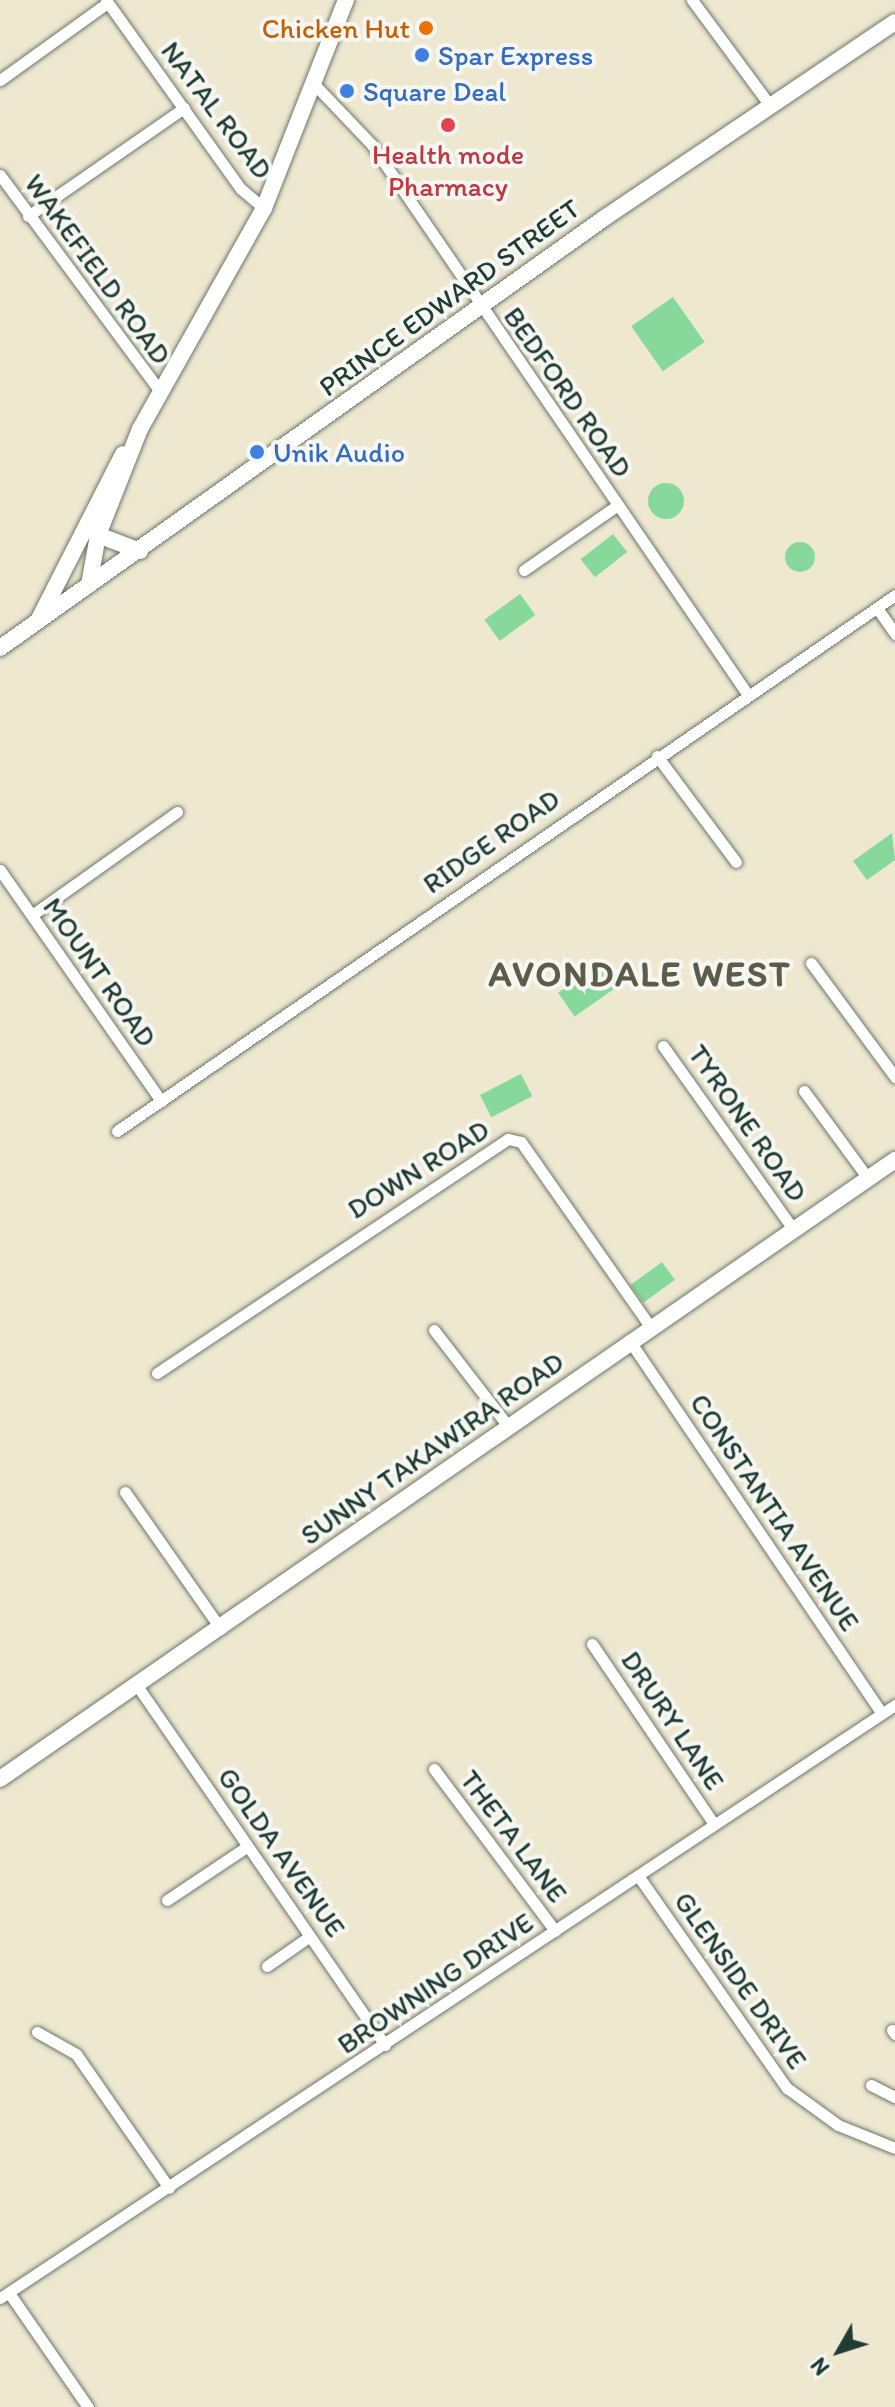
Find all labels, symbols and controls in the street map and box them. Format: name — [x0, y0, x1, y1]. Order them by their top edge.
place label: Chicken Hut — [262, 11, 410, 45]
marker: Chicken Hut — [417, 19, 435, 37]
street label: NATAL ROAD — [154, 35, 280, 185]
place label: Spar Express — [438, 38, 592, 72]
marker: Spar Express — [413, 46, 431, 64]
place label: Square Deal — [363, 74, 506, 108]
marker: Square Deal — [338, 82, 356, 100]
marker: Health mode Pharmacy — [439, 116, 457, 134]
place label: Health mode Pharmacy — [372, 137, 524, 203]
street label: WAKEFIELD ROAD — [18, 168, 178, 370]
street label: PRINCE EDWARD STREET — [311, 190, 587, 404]
street label: BEDFORD ROAD — [497, 301, 639, 483]
place label: Unik Audio — [273, 435, 405, 469]
marker: Unik Audio — [248, 443, 266, 461]
street label: RIDGE ROAD — [416, 782, 566, 900]
street label: MOUNT ROAD — [36, 891, 164, 1053]
district label: AVONDALE WEST — [488, 952, 792, 996]
street label: TYRONE ROAD — [682, 1038, 814, 1208]
street label: DOWN ROAD — [341, 1112, 495, 1226]
street label: SUNNY TAKAWIRA ROAD — [295, 1345, 569, 1551]
street label: CONSTANTIA AVENUE — [683, 1387, 867, 1637]
street label: DRURY LANE — [614, 1644, 732, 1796]
street label: GOLDA AVENUE — [211, 1761, 353, 1943]
street label: THETA LANE — [453, 1763, 575, 1909]
street label: GLENSIDE DRIVE — [667, 1885, 815, 2075]
street label: BROWNING DRIVE — [331, 1905, 539, 2061]
north arrow — [799, 2311, 879, 2391]
text: N — [805, 2352, 835, 2381]

